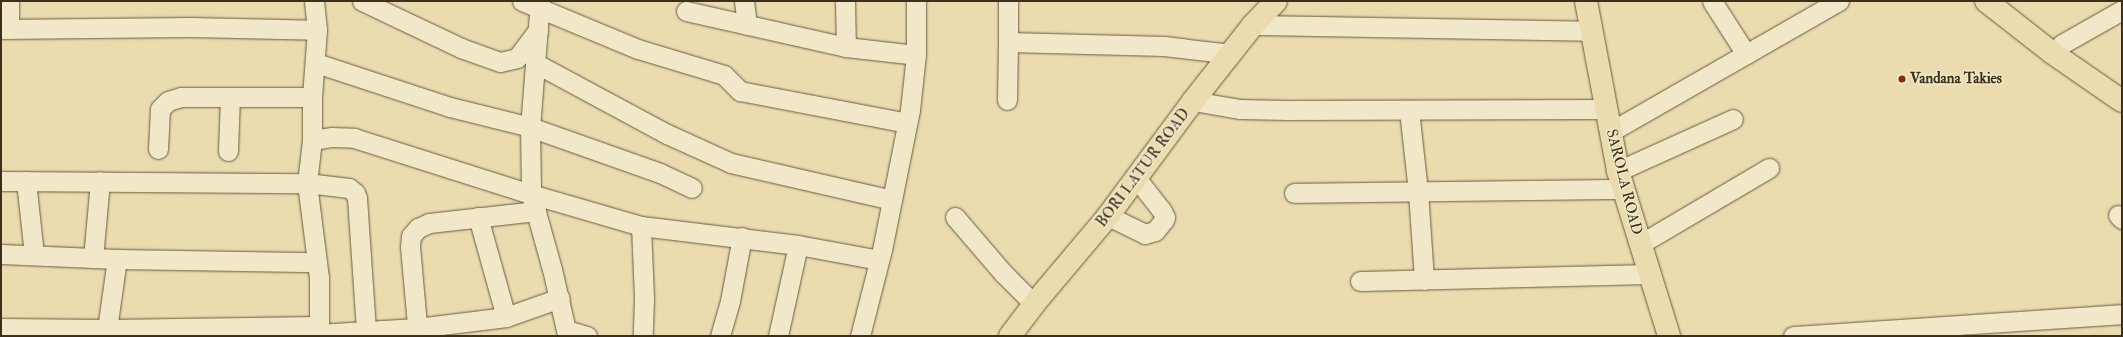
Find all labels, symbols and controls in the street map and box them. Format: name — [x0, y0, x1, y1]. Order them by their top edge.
place label: Vandana Takies — [1910, 70, 2002, 88]
marker: Vandana Takies — [1897, 74, 1907, 84]
street label: BORI LATUR ROAD — [1093, 105, 1193, 231]
street label: SAROLA ROAD — [1602, 127, 1646, 237]

